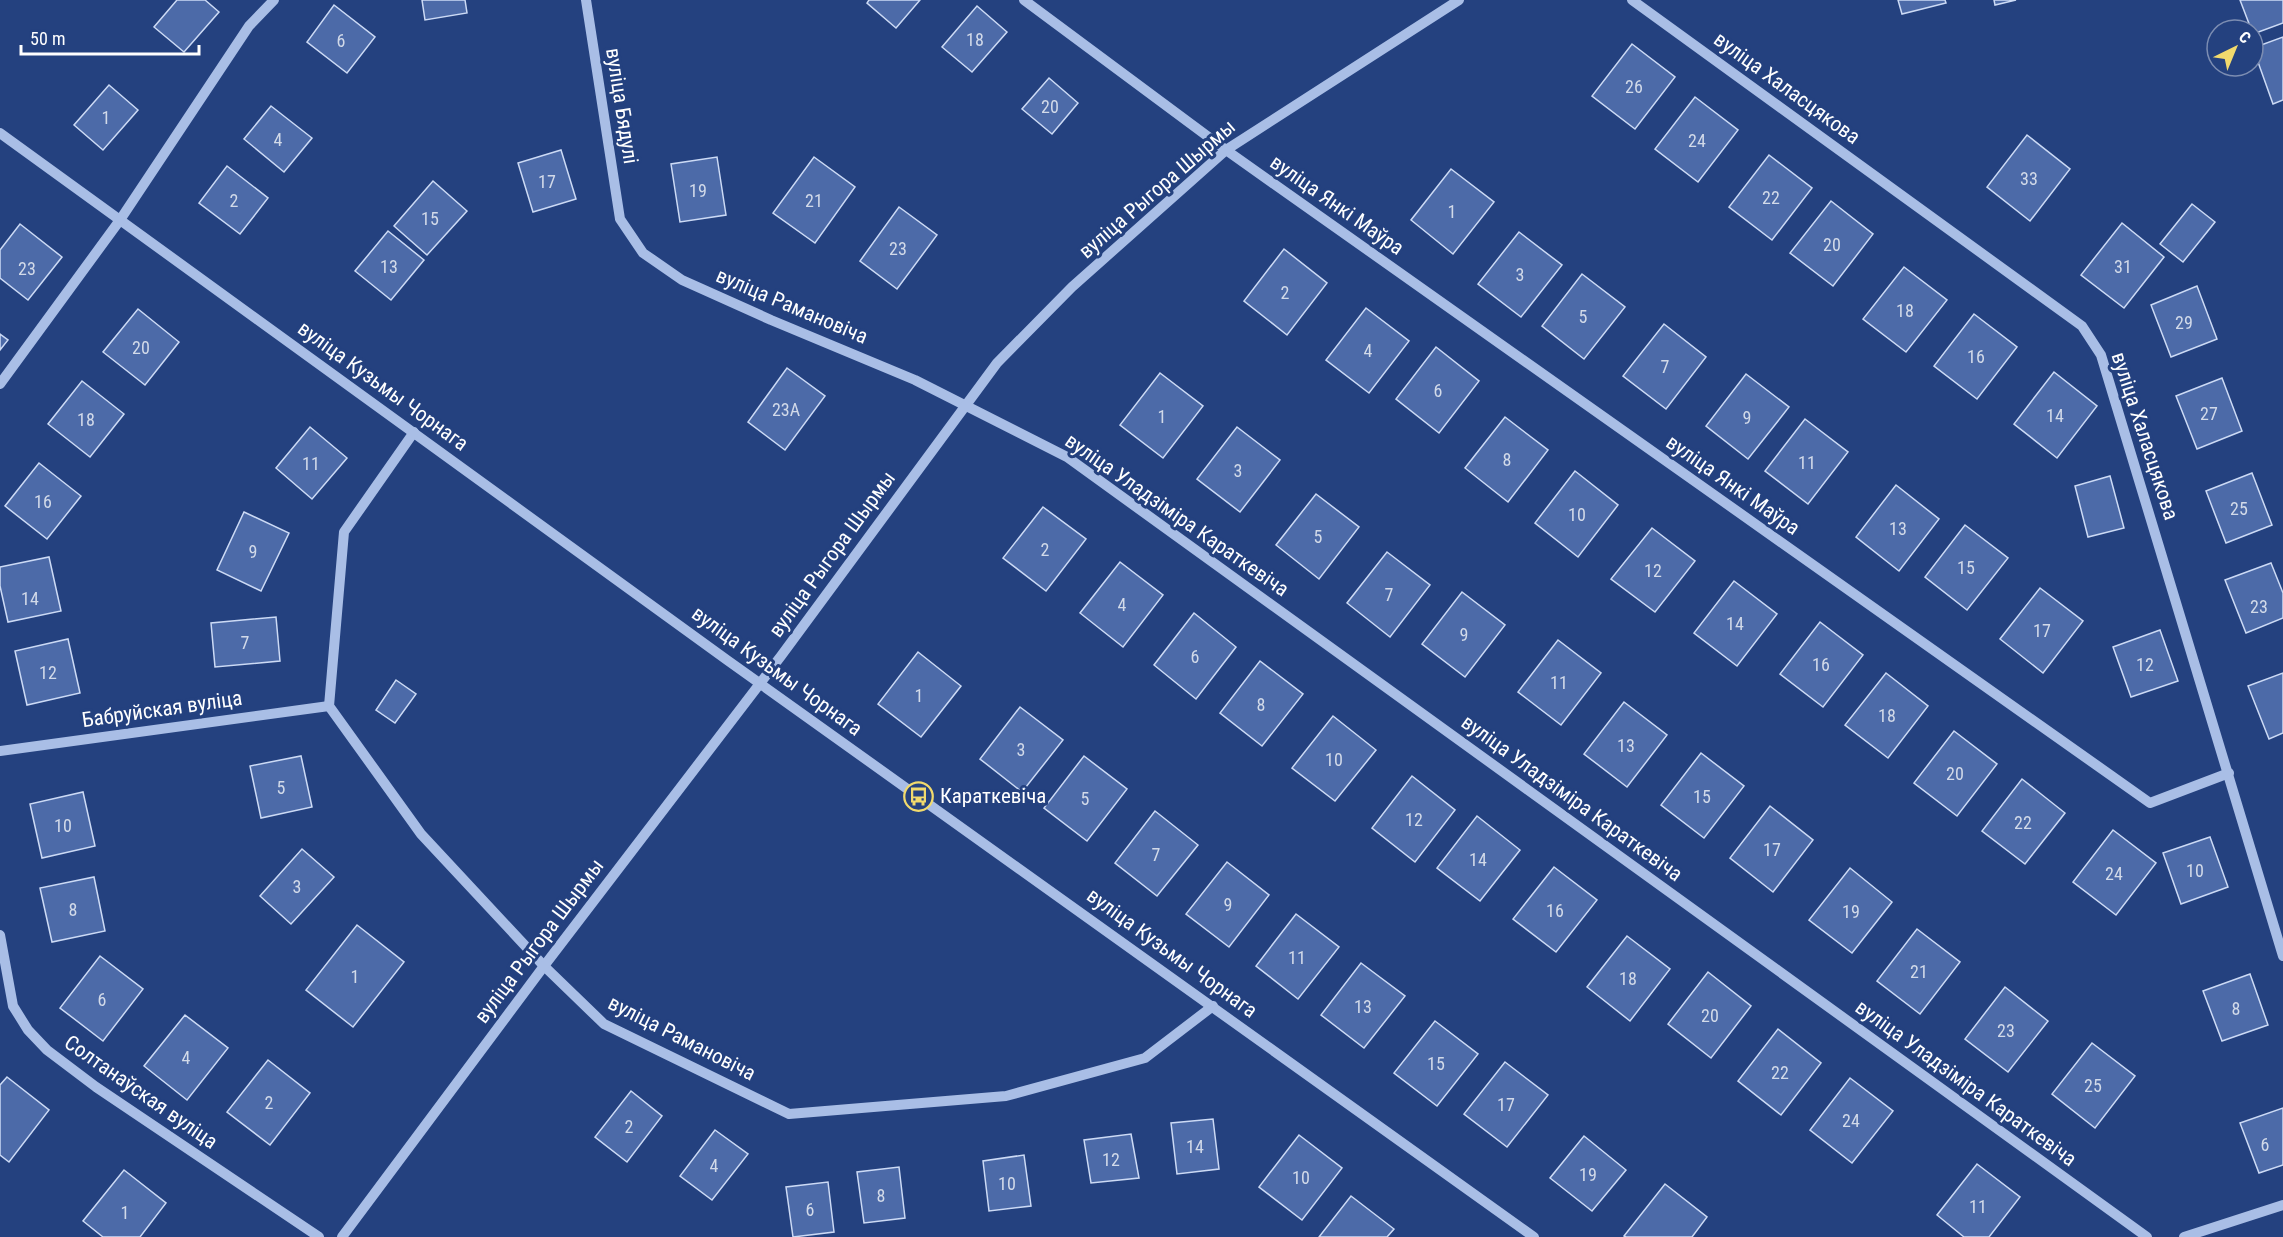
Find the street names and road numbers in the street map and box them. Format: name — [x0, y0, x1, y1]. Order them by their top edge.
street label: вуліца Халасцякова — [1709, 27, 1865, 149]
street label: вуліца Бядулі — [601, 46, 643, 166]
street label: вуліца Рыгора Шырмы — [1074, 115, 1240, 263]
street label: вуліца Янкі Маўра — [1266, 150, 1408, 260]
street label: вуліца Рамановіча — [713, 263, 871, 349]
street label: вуліца Кузьмы Чорнага — [293, 316, 473, 456]
street label: вуліца Халасцякова — [2107, 349, 2183, 523]
street label: вуліца Уладзіміра Караткевіча — [1061, 429, 1293, 601]
street label: вуліца Янкі Маўра — [1662, 430, 1804, 540]
street label: вуліца Рыгора Шырмы — [764, 466, 900, 642]
street label: вуліца Кузьмы Чорнага — [687, 601, 867, 741]
street label: Бабруйская вуліца — [80, 686, 244, 732]
street label: вуліца Уладзіміра Караткевіча — [1457, 710, 1687, 886]
street label: вуліца Рыгора Шырмы — [469, 854, 609, 1028]
street label: вуліца Кузьмы Чорнага — [1082, 883, 1262, 1023]
street label: вуліца Рамановіча — [604, 990, 760, 1086]
street label: вуліца Уладзіміра Караткевіча — [1851, 995, 2081, 1171]
street label: Солтанаўская вуліца — [60, 1030, 222, 1154]

